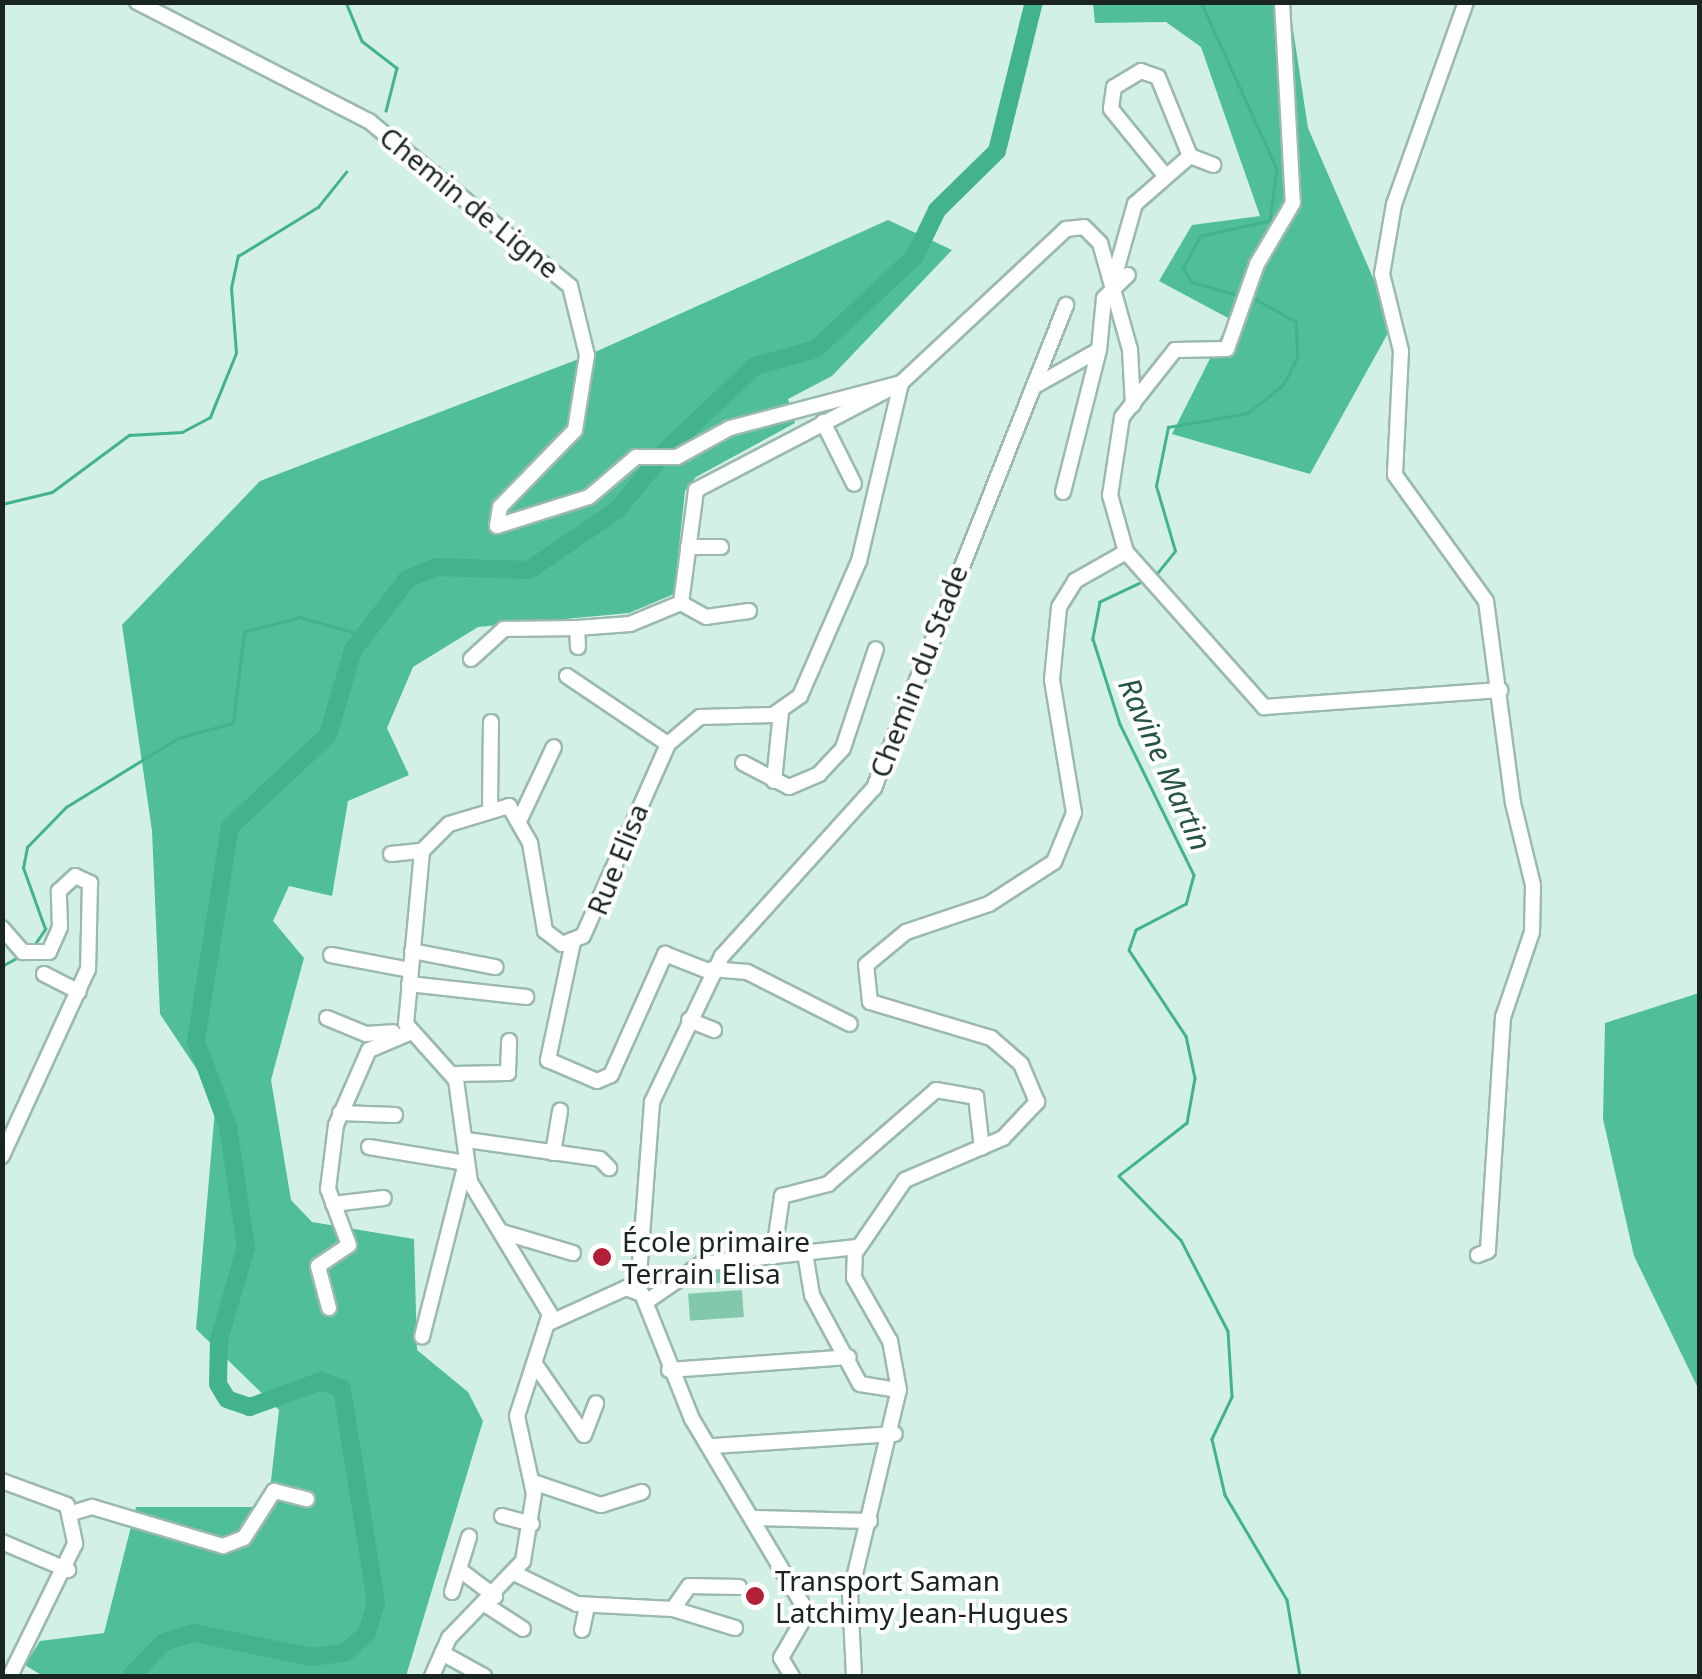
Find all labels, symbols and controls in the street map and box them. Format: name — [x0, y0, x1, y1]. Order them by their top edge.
street label: Chemin de Ligne — [373, 119, 567, 285]
street label: Chemin du Stade — [862, 560, 974, 782]
water label: Ravine Martin — [1111, 672, 1219, 856]
street label: Rue Elisa — [580, 798, 654, 920]
place label: École primaire Terrain Elisa — [622, 1224, 810, 1290]
marker: École primaire Terrain Elisa — [591, 1246, 613, 1268]
place label: Transport Saman Latchimy Jean-Hugues — [775, 1563, 1068, 1629]
marker: Transport Saman Latchimy Jean-Hugues — [744, 1585, 766, 1607]

